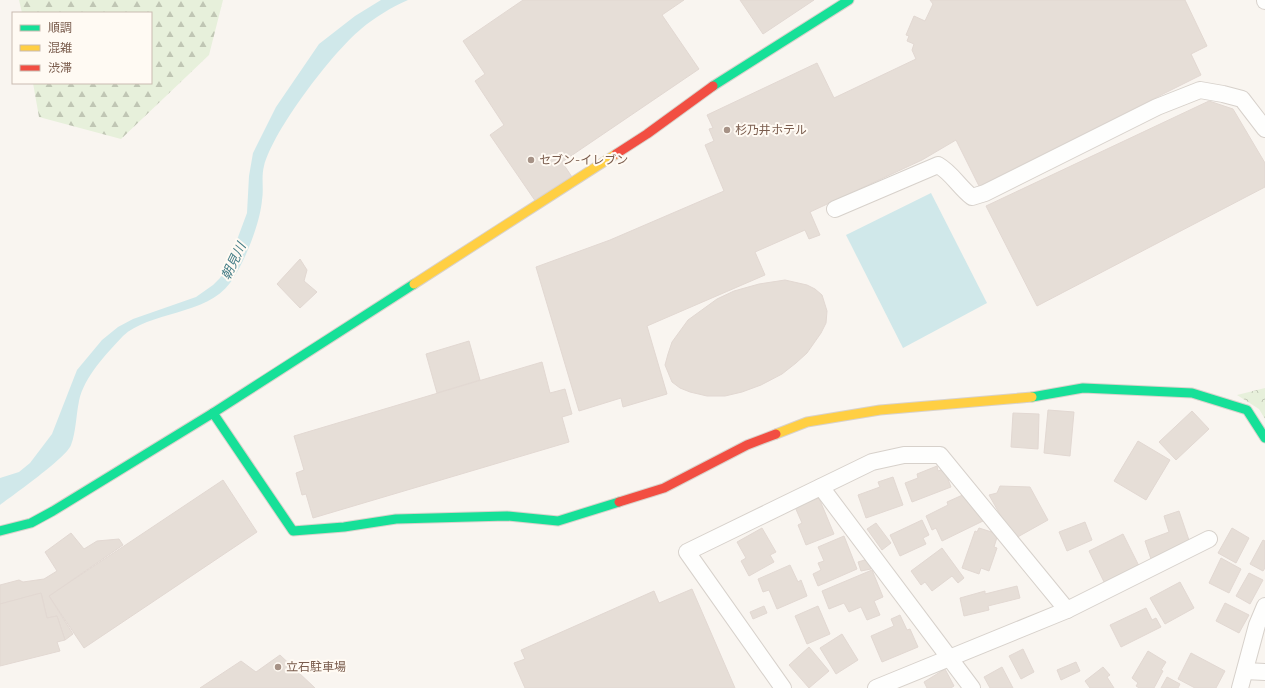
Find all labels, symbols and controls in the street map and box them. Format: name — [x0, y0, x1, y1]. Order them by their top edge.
legend — [12, 12, 152, 84]
text: 順調 — [48, 20, 72, 35]
text: 混雑 — [48, 40, 72, 55]
text: 渋滞 — [48, 60, 72, 75]
place label: 杉乃井ホテル — [735, 122, 807, 137]
marker: 杉乃井ホテル — [722, 125, 732, 135]
place label: セブン-イレブン — [539, 152, 628, 167]
marker: セブン-イレブン — [526, 155, 536, 165]
water label: 朝見川 — [217, 238, 250, 282]
place label: 立石駐車場 — [286, 659, 346, 674]
marker: 立石駐車場 — [273, 662, 283, 672]

